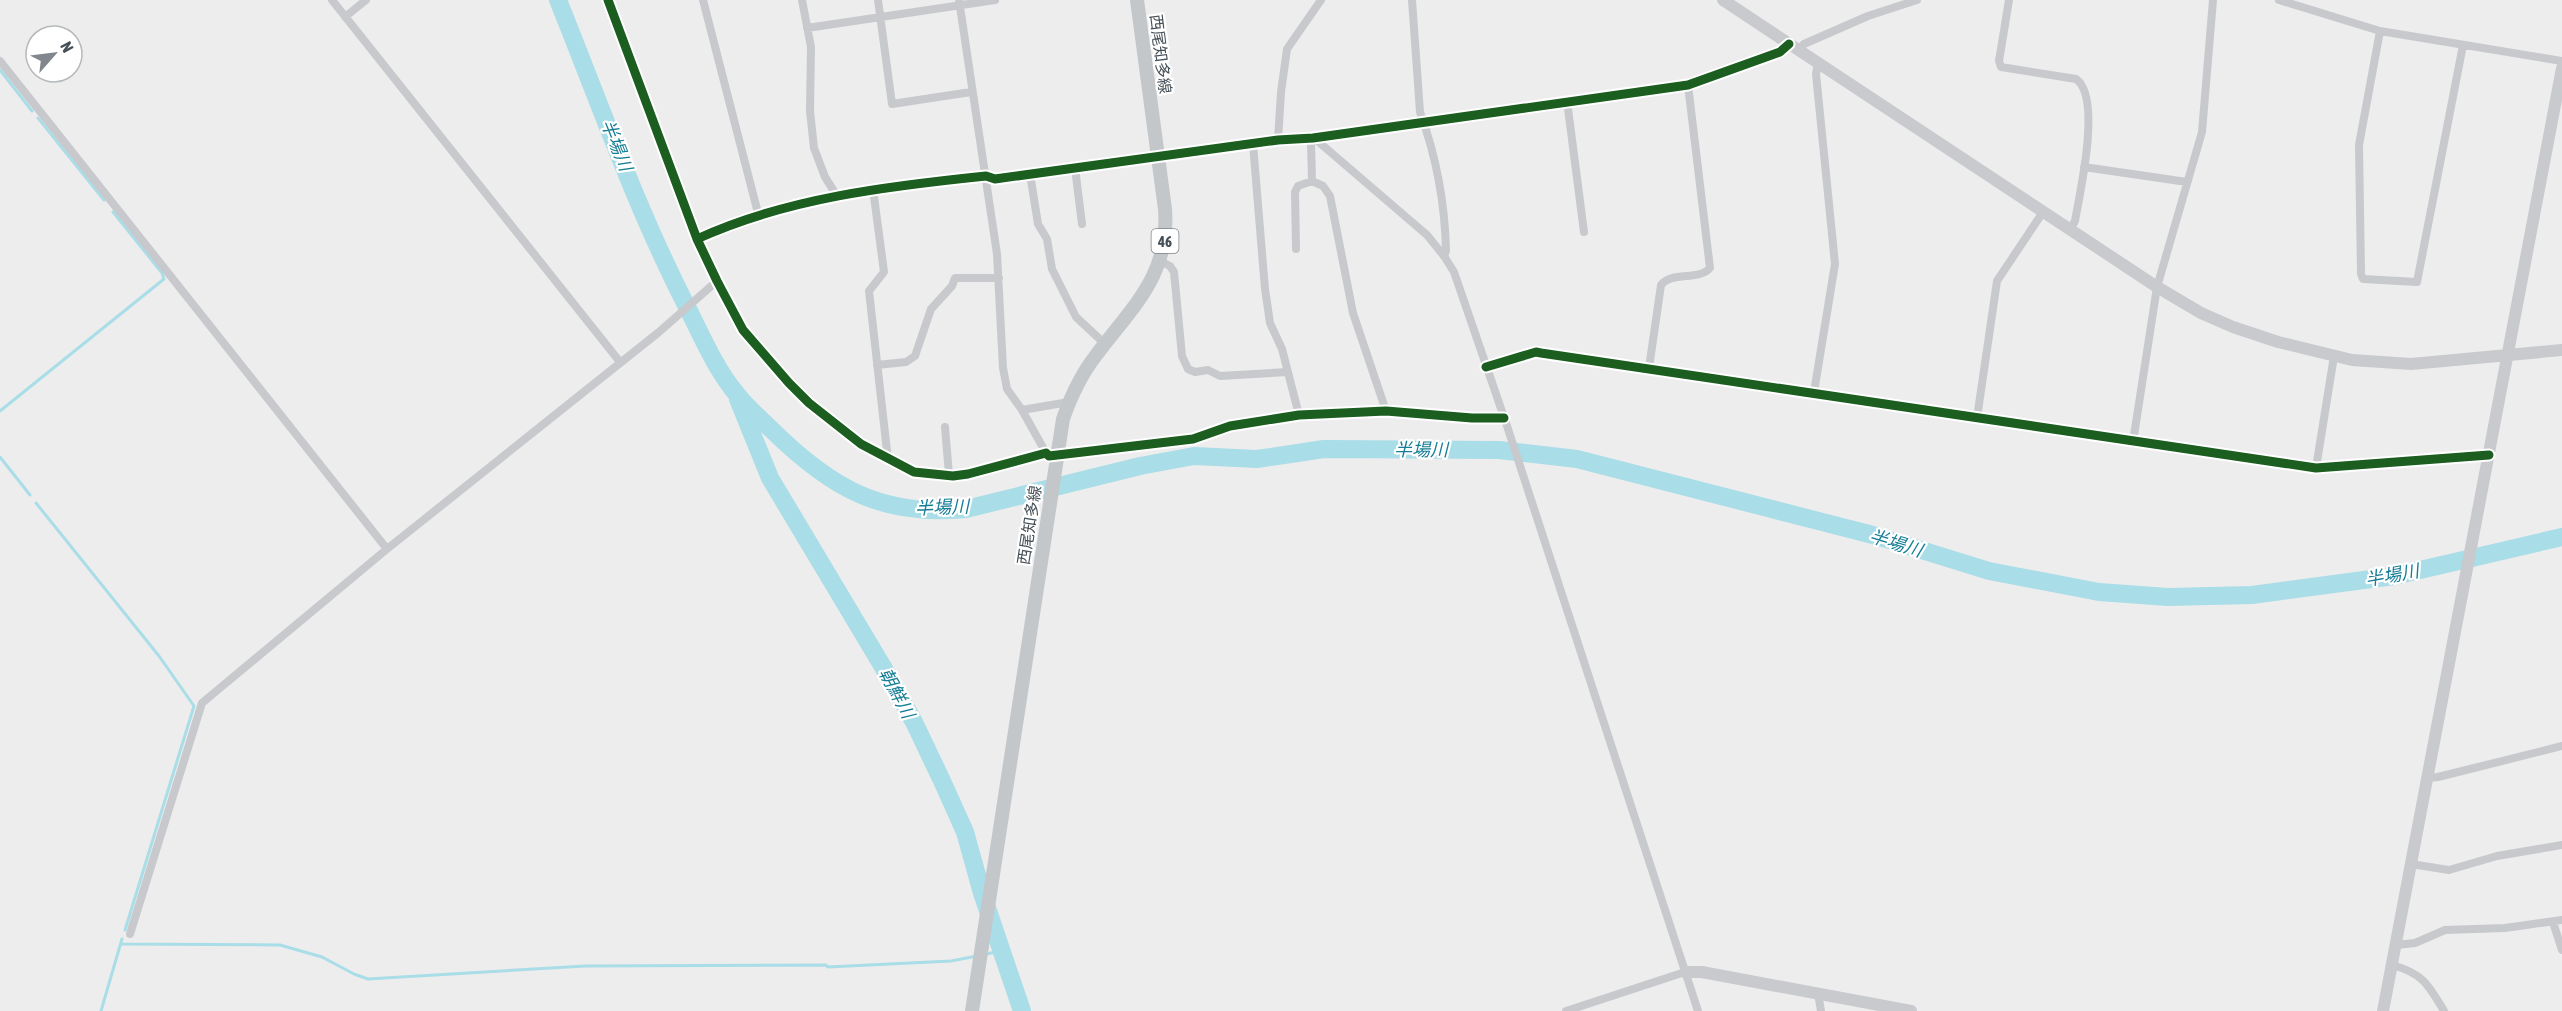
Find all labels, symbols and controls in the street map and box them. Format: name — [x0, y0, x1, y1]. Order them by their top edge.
street label: 西尾知多線 — [1147, 13, 1175, 95]
north arrow — [24, 24, 84, 84]
text: N — [57, 39, 77, 55]
water label: 半場川 — [597, 116, 638, 176]
road number: 46 — [1152, 229, 1178, 253]
water label: 半場川 — [1394, 439, 1450, 460]
street label: 西尾知多線 — [1014, 484, 1044, 566]
water label: 半場川 — [915, 495, 971, 518]
water label: 半場川 — [1867, 525, 1927, 562]
water label: 半場川 — [2364, 560, 2422, 590]
water label: 朝鮮川 — [875, 664, 920, 724]

